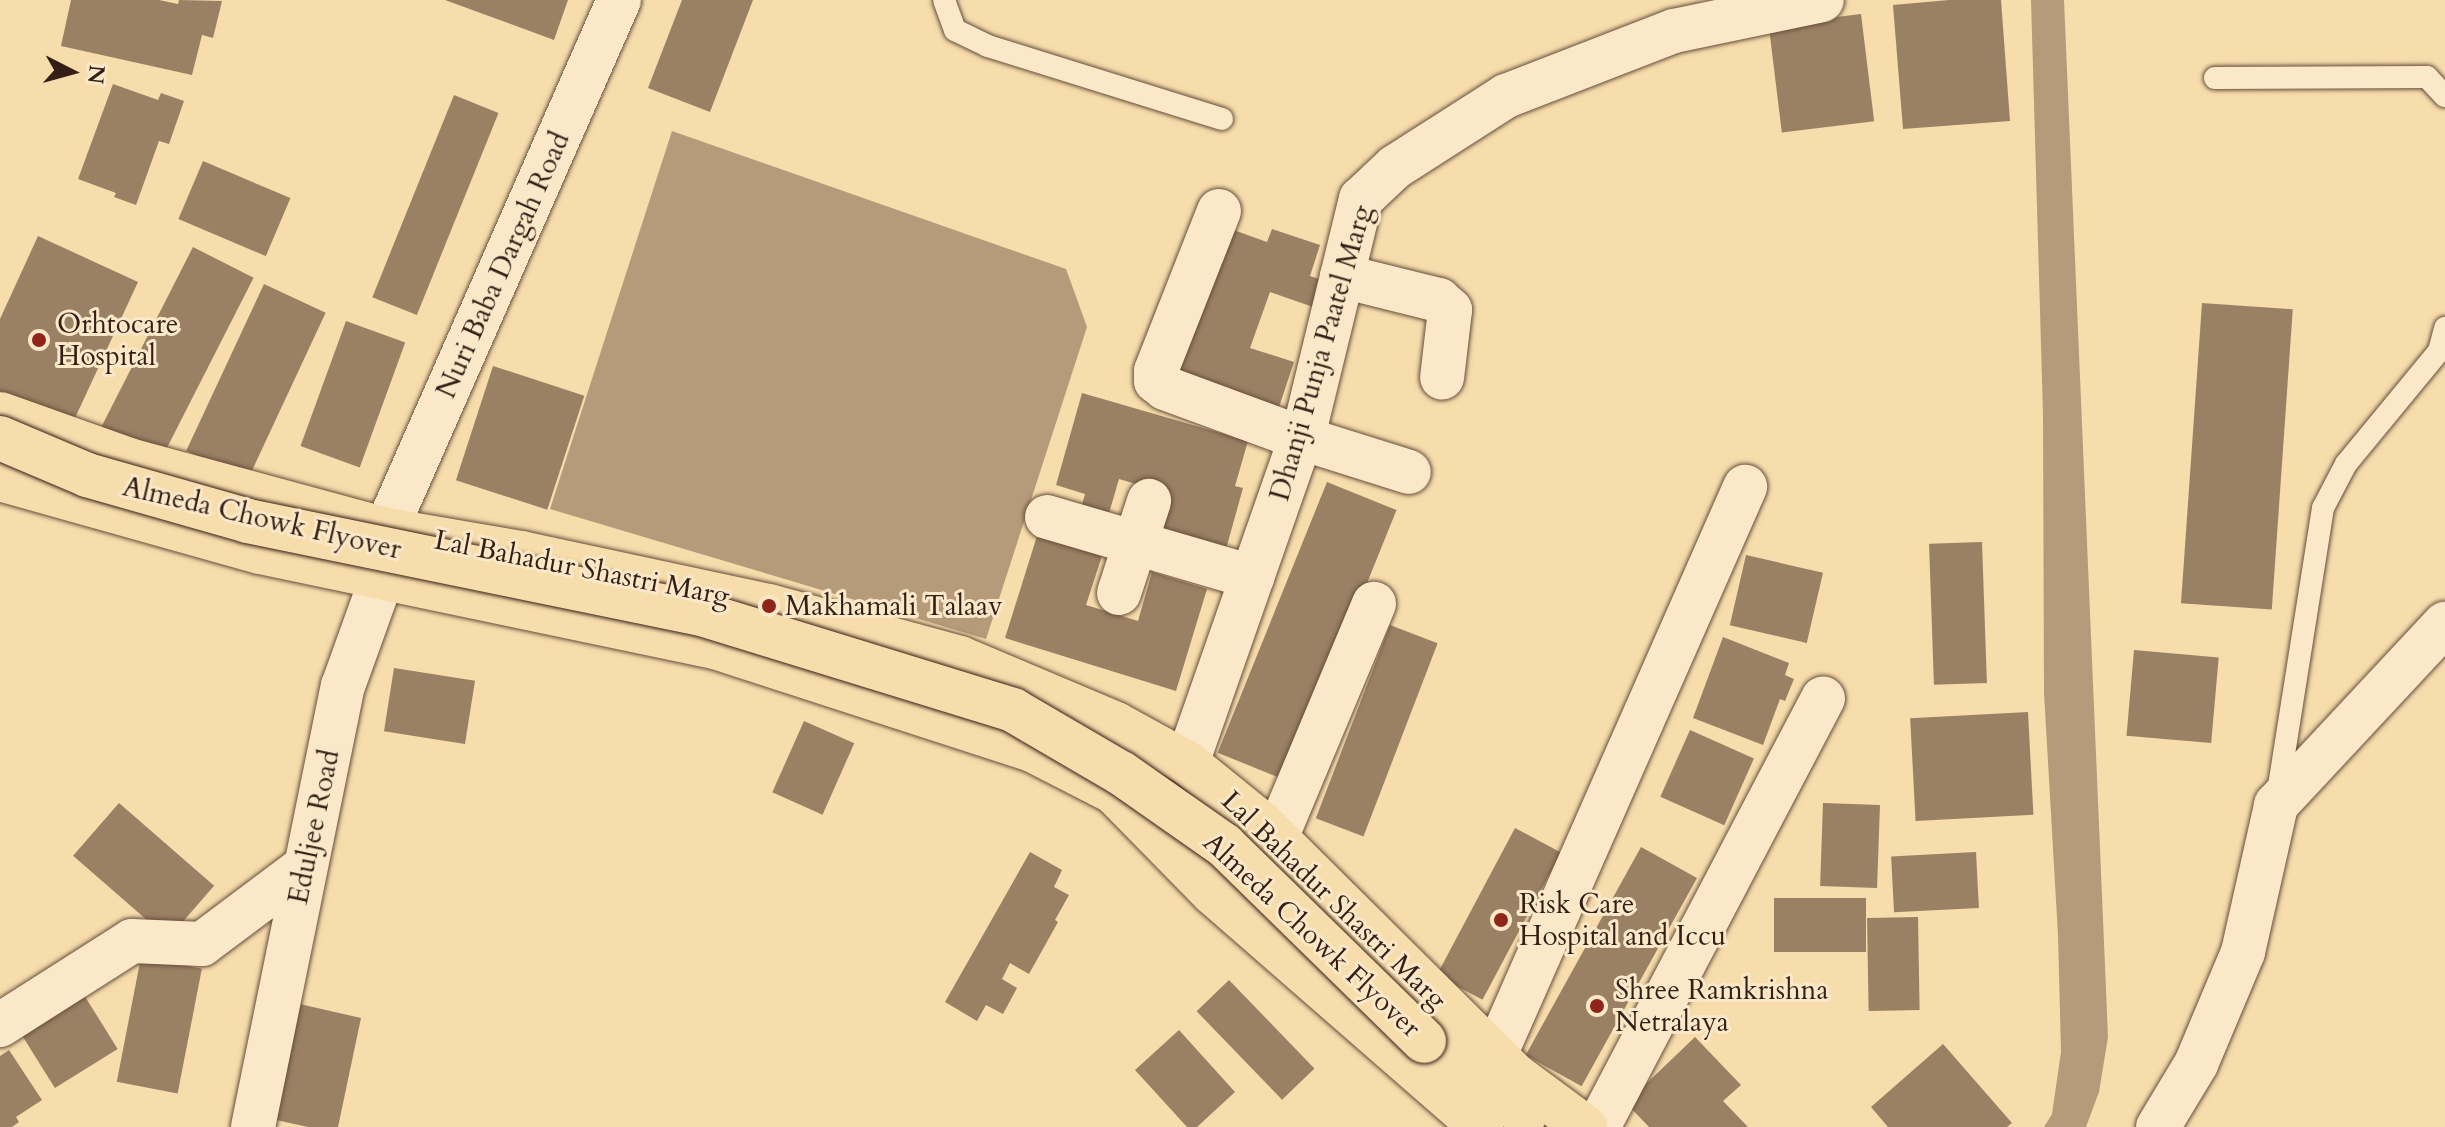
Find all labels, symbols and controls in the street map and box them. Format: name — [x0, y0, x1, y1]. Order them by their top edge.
north arrow — [32, 32, 112, 112]
text: N — [80, 63, 112, 86]
street label: Nuri Baba Dargah Road — [429, 127, 577, 403]
street label: Dhanji Punja Paatel Marg — [1263, 201, 1379, 505]
place label: Orhtocare Hospital — [57, 307, 179, 373]
marker: Orhtocare Hospital — [28, 329, 50, 351]
street label: Almeda Chowk Flyover — [119, 470, 405, 566]
street label: Lal Bahadur Shastri Marg — [432, 523, 732, 613]
place label: Makhamali Talaav — [785, 589, 1002, 623]
marker: Makhamali Talaav — [760, 597, 778, 615]
street label: Eduljee Road — [281, 747, 347, 907]
street label: Lal Bahadur Shastri Marg — [1214, 784, 1454, 1016]
street label: Almeda Chowk Flyover — [1196, 826, 1428, 1044]
place label: Risk Care Hospital and Iccu — [1519, 887, 1726, 953]
marker: Risk Care Hospital and Iccu — [1490, 909, 1512, 931]
place label: Shree Ramkrishna Netralaya — [1615, 973, 1829, 1039]
marker: Shree Ramkrishna Netralaya — [1586, 995, 1608, 1017]

